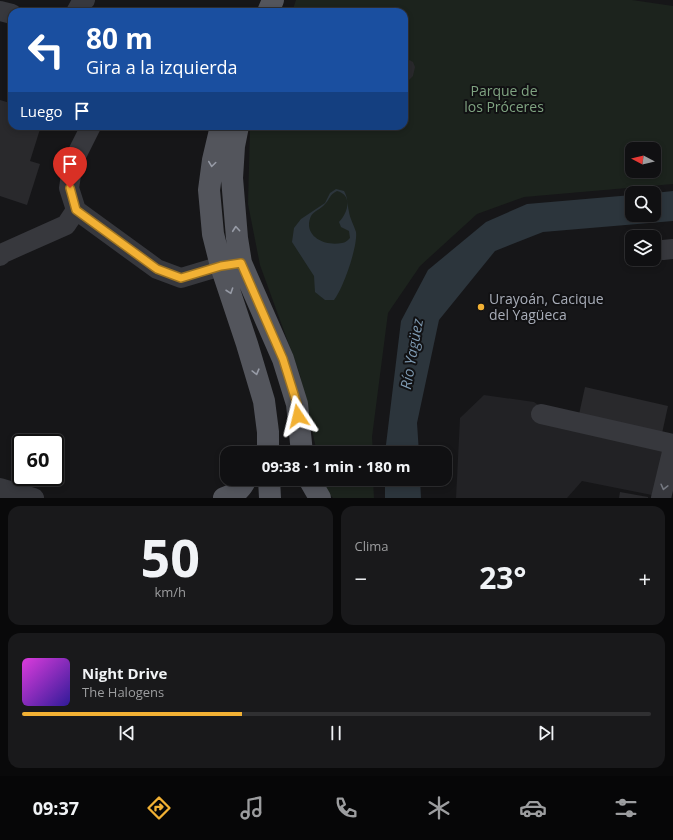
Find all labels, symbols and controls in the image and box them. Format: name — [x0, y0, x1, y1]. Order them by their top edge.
text: 80 m — [86, 19, 153, 57]
icon: left — [20, 24, 72, 76]
text: Gira a la izquierda — [86, 55, 238, 79]
park label: Parque de los Próceres — [464, 81, 544, 116]
icon: arrive — [71, 100, 93, 122]
text: Luego — [20, 101, 63, 121]
north arrow — [625, 142, 661, 178]
map controls — [625, 142, 661, 266]
pin — [53, 147, 87, 188]
icon: arrive — [59, 153, 81, 175]
one-way arrow — [208, 161, 217, 167]
button: search — [625, 186, 661, 222]
one-way arrow — [232, 226, 241, 232]
button: layers — [625, 230, 661, 266]
one-way arrow — [225, 288, 233, 295]
place label: Urayoán, Cacique del Yagüeca — [489, 289, 604, 324]
marker: Urayoán, Cacique del Yagüeca — [476, 302, 486, 312]
water label: Río Yagüez — [395, 317, 427, 391]
one-way arrow — [251, 369, 260, 376]
position arrow — [277, 395, 319, 437]
speed limit sign: 60 — [12, 434, 64, 486]
text: 09:38 · 1 min · 180 m — [262, 456, 410, 476]
one-way arrow — [660, 484, 668, 490]
text: 50 — [141, 521, 200, 592]
text: Clima — [355, 537, 389, 555]
text: 23° — [479, 557, 526, 598]
text: − — [355, 563, 367, 593]
text: + — [638, 563, 651, 593]
text: km/h — [154, 583, 186, 601]
text: Night Drive — [82, 663, 167, 683]
text: The Halogens — [82, 683, 164, 701]
icon: previous — [116, 722, 138, 744]
icon: pause — [325, 722, 347, 744]
icon: next — [535, 722, 557, 744]
icon: directions — [145, 794, 173, 822]
icon: music — [238, 794, 266, 822]
icon: phone — [332, 794, 360, 822]
icon: climate — [425, 794, 453, 822]
icon: car — [519, 794, 547, 822]
icon: filters — [612, 794, 640, 822]
text: 09:37 — [33, 796, 79, 820]

